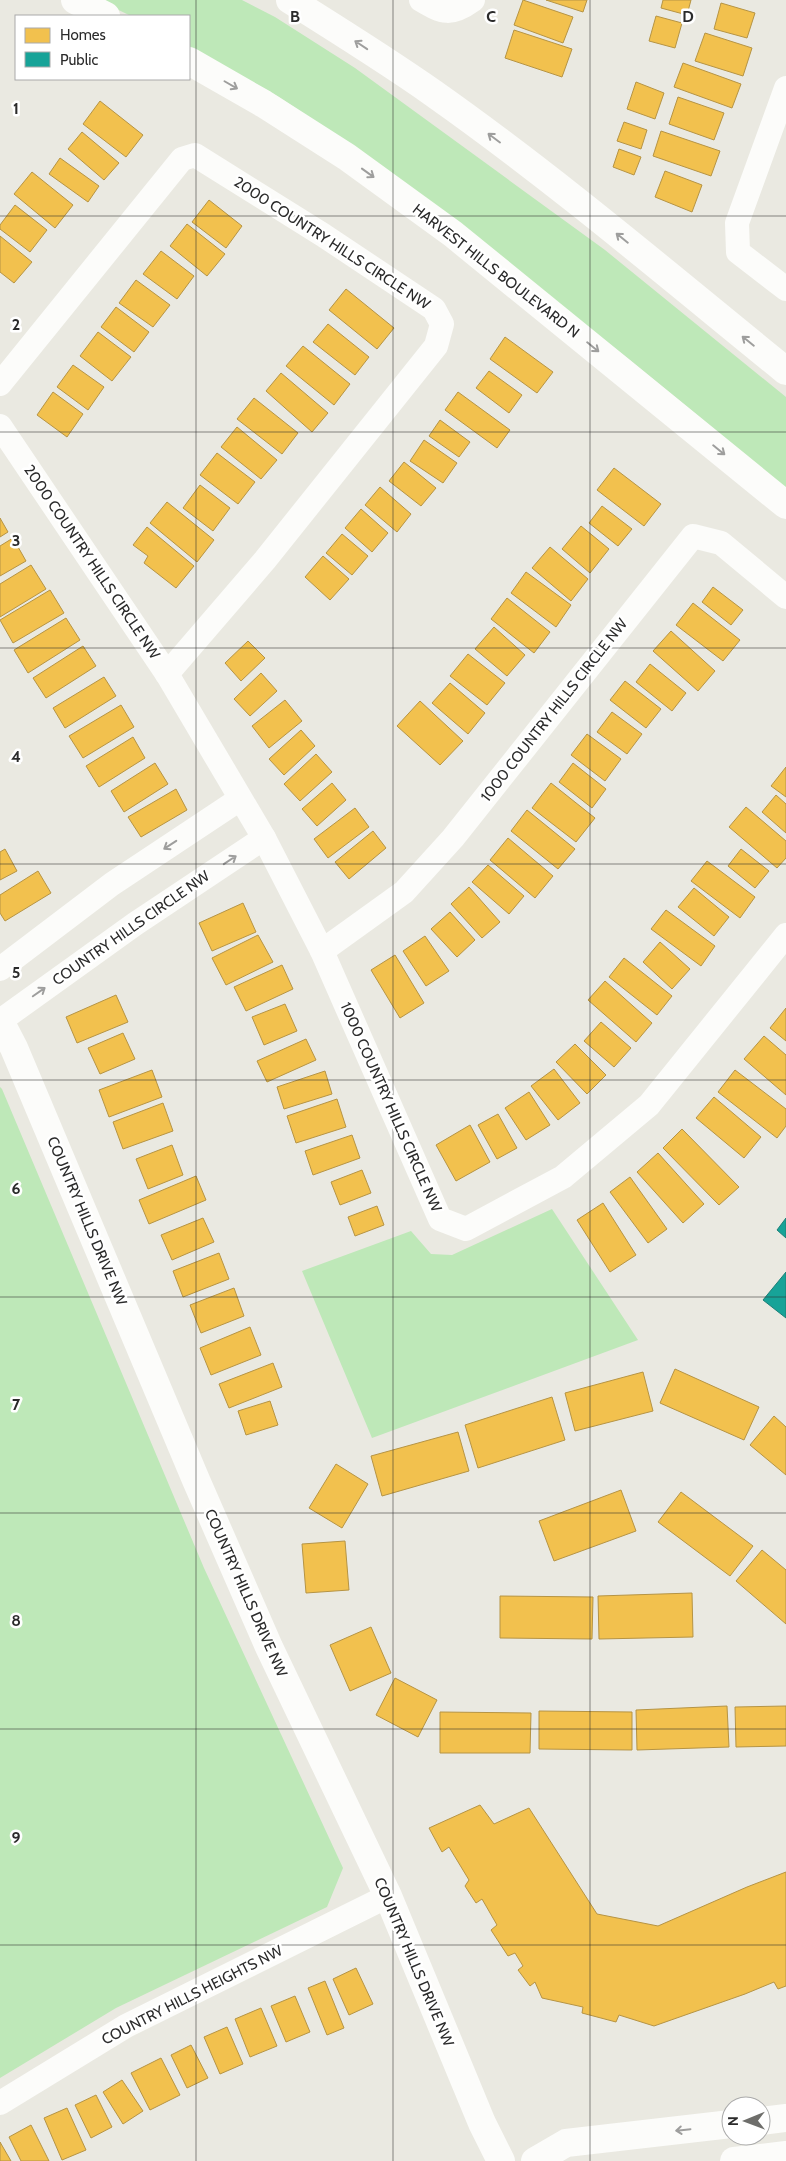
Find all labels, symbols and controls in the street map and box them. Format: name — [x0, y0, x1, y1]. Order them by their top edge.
text: B — [290, 7, 300, 26]
text: C — [486, 7, 496, 26]
text: D — [682, 7, 694, 26]
legend — [15, 15, 190, 80]
text: Homes — [60, 26, 106, 44]
one-way arrow — [354, 39, 368, 50]
text: Public — [60, 51, 98, 69]
one-way arrow — [224, 80, 239, 90]
text: 1 — [13, 99, 19, 118]
one-way arrow — [487, 133, 501, 143]
one-way arrow — [361, 167, 374, 178]
street label: 2000 COUNTRY HILLS CIRCLE NW — [231, 173, 434, 314]
street label: HARVEST HILLS BOULEVARD N — [409, 200, 583, 342]
one-way arrow — [616, 233, 629, 244]
text: 2 — [12, 315, 20, 334]
one-way arrow — [742, 335, 755, 346]
one-way arrow — [586, 342, 599, 353]
one-way arrow — [712, 445, 725, 456]
street label: 2000 COUNTRY HILLS CIRCLE NW — [20, 462, 164, 663]
text: 3 — [12, 531, 20, 550]
street label: 1000 COUNTRY HILLS CIRCLE NW — [477, 614, 632, 805]
text: 4 — [11, 747, 21, 766]
one-way arrow — [164, 841, 178, 851]
one-way arrow — [223, 855, 237, 865]
street label: COUNTRY HILLS CIRCLE NW — [49, 866, 214, 989]
text: 5 — [12, 963, 20, 982]
one-way arrow — [32, 987, 46, 997]
street label: 1000 COUNTRY HILLS CIRCLE NW — [337, 1000, 446, 1215]
street label: COUNTRY HILLS DRIVE NW — [43, 1134, 131, 1309]
text: 6 — [12, 1179, 21, 1198]
text: 7 — [12, 1395, 21, 1414]
street label: COUNTRY HILLS DRIVE NW — [201, 1506, 292, 1680]
text: 8 — [11, 1611, 21, 1630]
text: 9 — [12, 1828, 21, 1847]
street label: COUNTRY HILLS DRIVE NW — [370, 1875, 458, 2050]
street label: COUNTRY HILLS HEIGHTS NW — [99, 1941, 286, 2049]
north arrow — [721, 2096, 771, 2146]
text: N — [724, 2116, 742, 2126]
one-way arrow — [675, 2125, 691, 2135]

